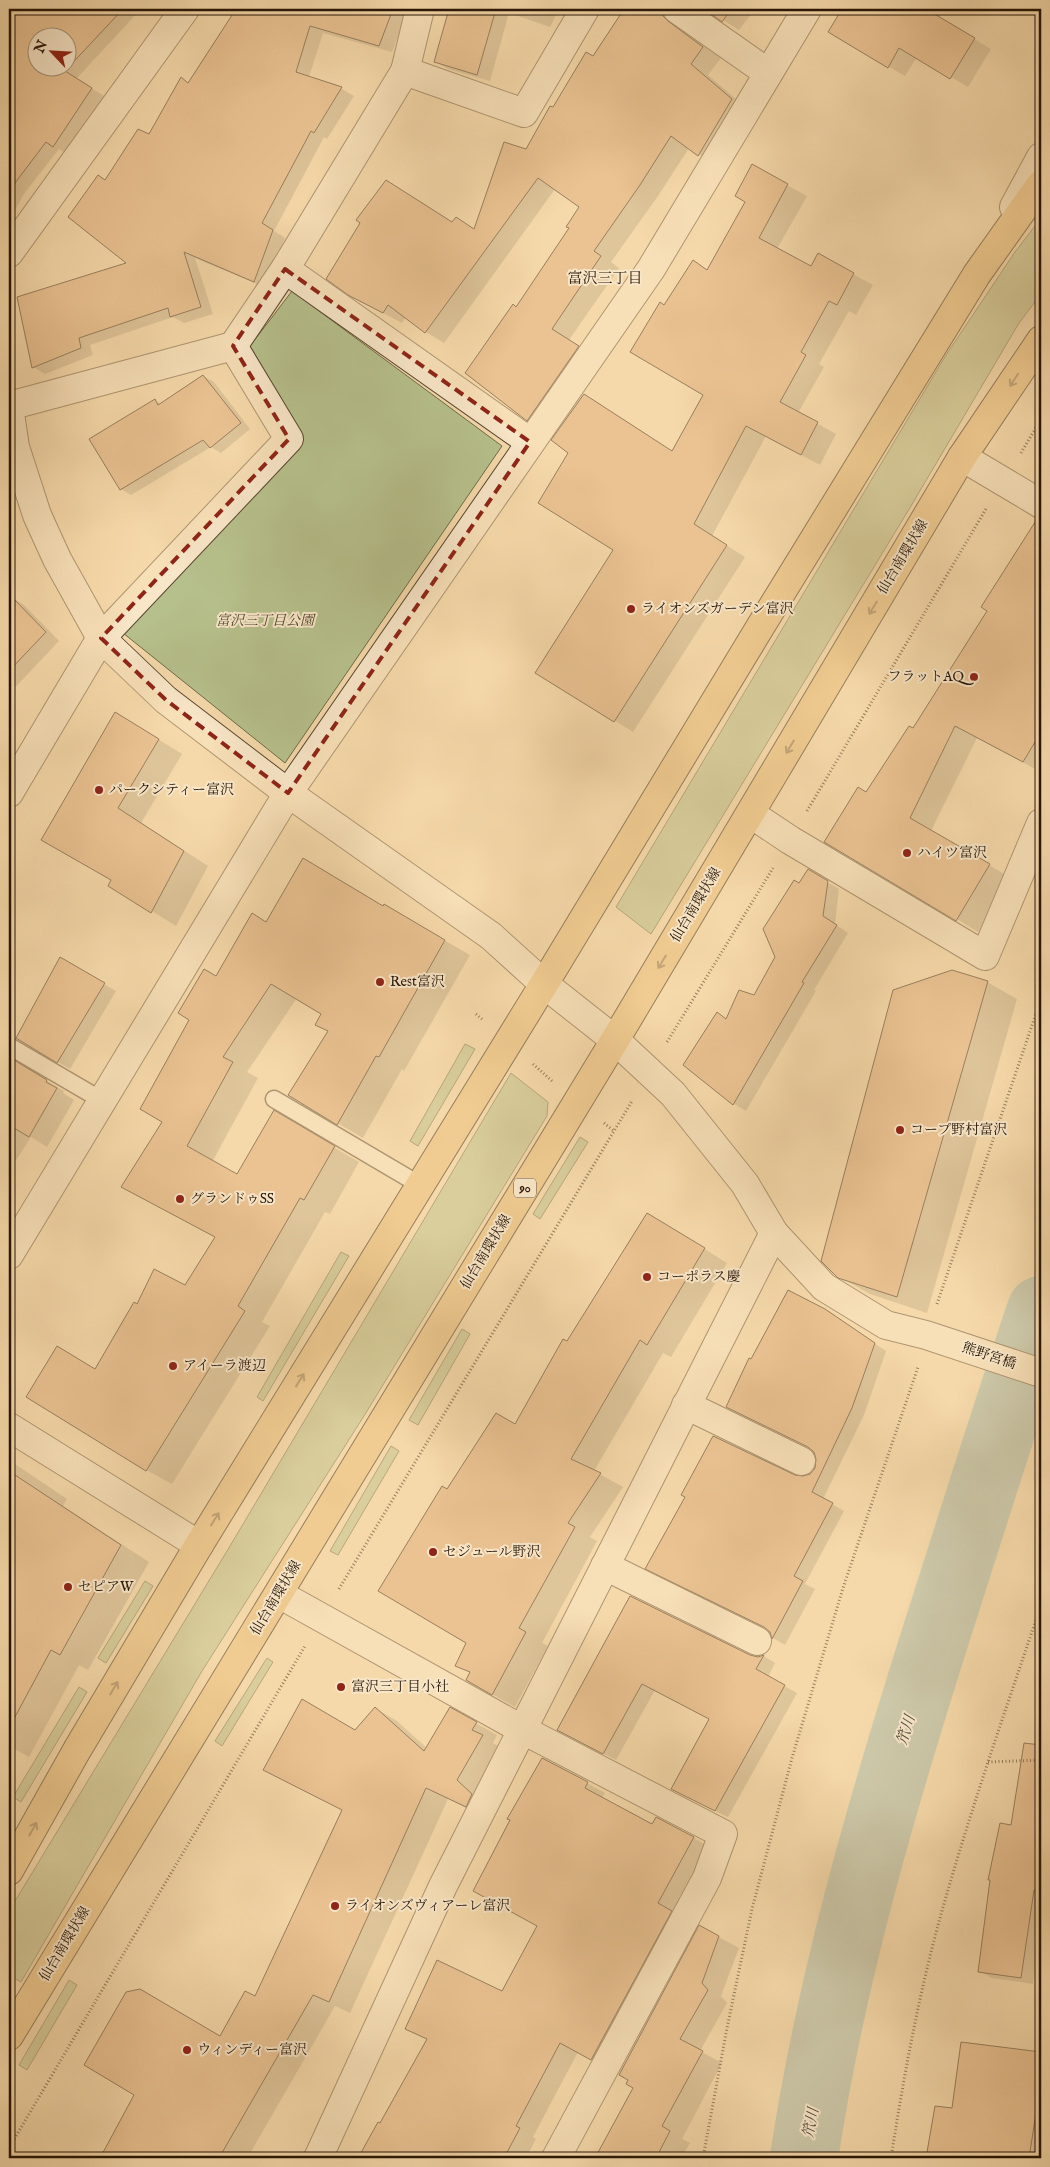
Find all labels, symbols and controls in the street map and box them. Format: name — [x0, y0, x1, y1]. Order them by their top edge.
north arrow — [28, 28, 78, 78]
text: N — [30, 38, 52, 57]
district label: 富沢三丁目 — [567, 269, 643, 288]
one-way arrow — [1009, 373, 1019, 387]
street label: 仙台南環状線 — [874, 516, 932, 598]
place label: ライオンズガーデン富沢 — [641, 600, 793, 618]
one-way arrow — [867, 600, 877, 614]
marker: ライオンズガーデン富沢 — [625, 603, 637, 615]
park label: 富沢三丁目公園 — [216, 612, 316, 630]
place label: フラットAQ — [888, 668, 975, 686]
marker: フラットAQ — [968, 671, 980, 683]
one-way arrow — [785, 740, 795, 754]
place label: パークシティー富沢 — [109, 781, 234, 799]
marker: パークシティー富沢 — [93, 784, 105, 796]
place label: ハイツ富沢 — [917, 844, 987, 862]
marker: ハイツ富沢 — [901, 847, 913, 859]
street label: 仙台南環状線 — [667, 864, 725, 946]
one-way arrow — [656, 955, 666, 969]
place label: Rest富沢 — [390, 973, 445, 991]
marker: Rest富沢 — [374, 976, 386, 988]
place label: コープ野村富沢 — [910, 1121, 1007, 1139]
marker: コープ野村富沢 — [894, 1124, 906, 1136]
road number: 90 — [514, 1178, 536, 1198]
place label: グランドゥSS — [190, 1190, 274, 1208]
marker: グランドゥSS — [174, 1193, 186, 1205]
street label: 仙台南環状線 — [457, 1211, 515, 1293]
place label: コーポラス慶 — [657, 1268, 741, 1286]
marker: コーポラス慶 — [641, 1271, 653, 1283]
street label: 熊野宮橋 — [960, 1338, 1018, 1374]
place label: アイーラ渡辺 — [183, 1357, 266, 1375]
marker: アイーラ渡辺 — [167, 1360, 179, 1372]
one-way arrow — [296, 1374, 306, 1388]
one-way arrow — [211, 1512, 221, 1526]
place label: セジュール野沢 — [443, 1543, 540, 1561]
marker: セジュール野沢 — [427, 1546, 439, 1558]
street label: 仙台南環状線 — [247, 1557, 305, 1639]
place label: セピアW — [78, 1578, 134, 1596]
marker: セピアW — [62, 1581, 74, 1593]
place label: 富沢三丁目小社 — [351, 1678, 449, 1696]
marker: 富沢三丁目小社 — [335, 1681, 347, 1693]
one-way arrow — [109, 1682, 119, 1696]
water label: 笊川 — [892, 1711, 920, 1747]
one-way arrow — [28, 1822, 38, 1836]
place label: ライオンズヴィアーレ富沢 — [345, 1897, 510, 1915]
marker: ライオンズヴィアーレ富沢 — [329, 1900, 341, 1912]
street label: 仙台南環状線 — [36, 1903, 94, 1985]
place label: ウィンディー富沢 — [197, 2041, 307, 2059]
marker: ウィンディー富沢 — [181, 2044, 193, 2056]
water label: 笊川 — [799, 2105, 824, 2140]

